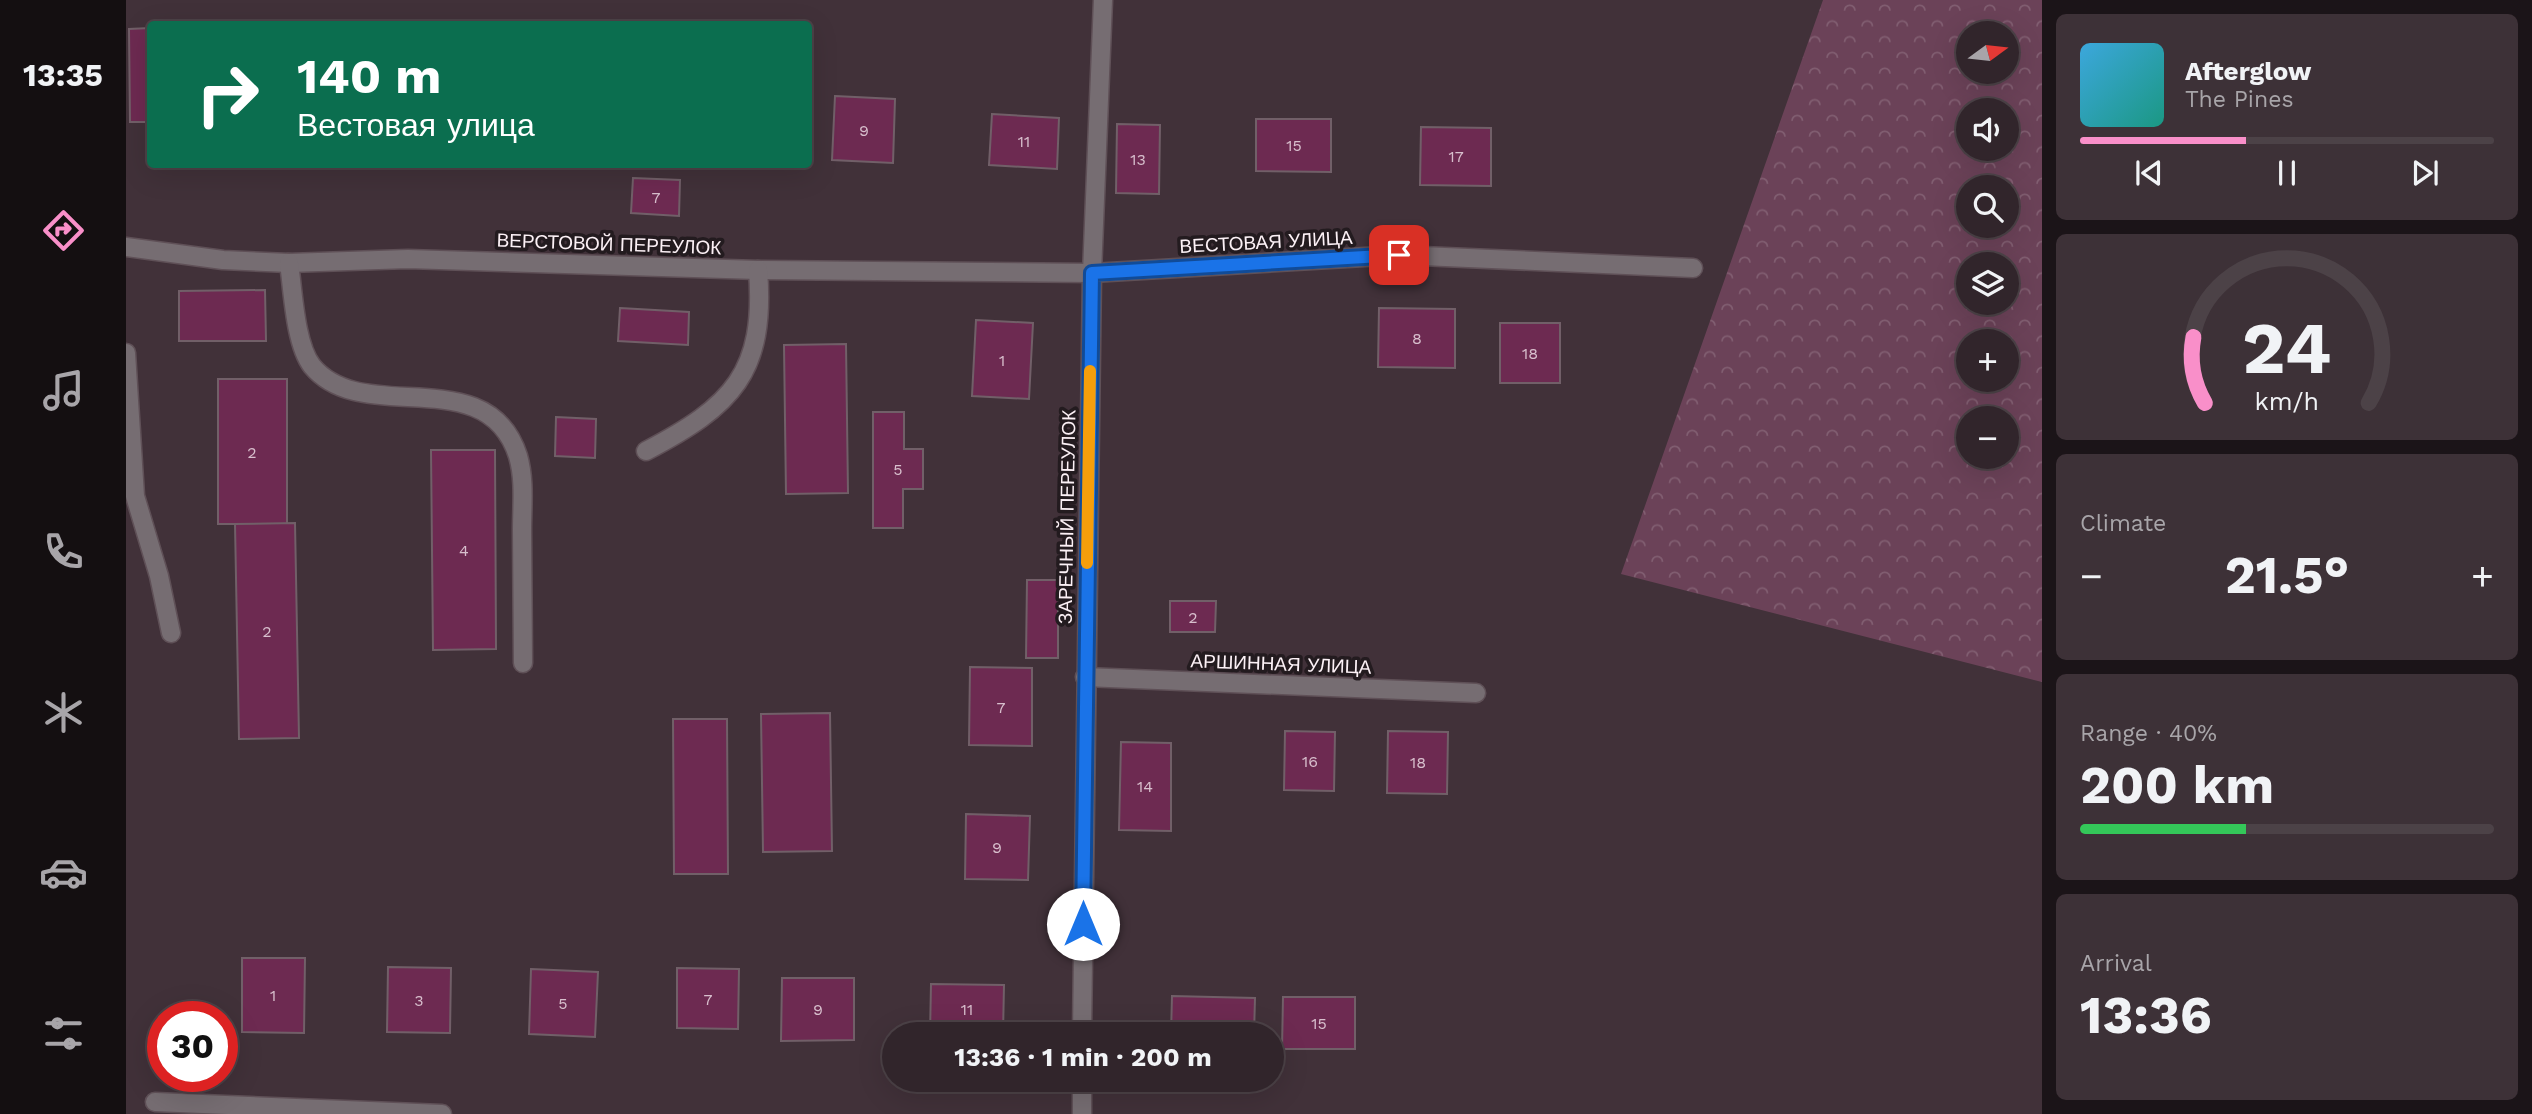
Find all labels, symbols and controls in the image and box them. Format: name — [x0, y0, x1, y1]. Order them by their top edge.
north arrow — [1956, 21, 2020, 84]
map controls — [1956, 21, 2019, 469]
text: 140 m — [297, 47, 441, 105]
icon: right — [182, 49, 273, 140]
text: 13:35 — [23, 56, 103, 94]
text: Afterglow — [2185, 56, 2311, 86]
text: The Pines — [2185, 86, 2294, 113]
button: sound — [1956, 98, 2019, 161]
text: Вестовая улица — [297, 106, 535, 144]
house number: 9 — [859, 121, 869, 140]
house number: 11 — [1018, 132, 1030, 151]
house number: 15 — [1286, 136, 1302, 155]
house number: 17 — [1448, 147, 1464, 166]
house number: 13 — [1130, 150, 1146, 169]
icon: previous — [2130, 154, 2168, 192]
icon: pause — [2268, 154, 2306, 192]
icon: next — [2406, 154, 2444, 192]
button: search — [1956, 175, 2019, 238]
house number: 7 — [652, 188, 661, 207]
icon: directions — [39, 206, 88, 255]
pin — [1369, 225, 1429, 285]
street label: ВЕСТОВАЯ УЛИЦА — [1179, 226, 1353, 258]
street label: ВЕРСТОВОЙ ПЕРЕУЛОК — [496, 229, 722, 259]
icon: arrive — [1380, 236, 1418, 274]
button: layers — [1956, 252, 2019, 315]
text: 24 — [2242, 305, 2332, 391]
house number: 8 — [1412, 329, 1422, 348]
button: + — [1956, 329, 2019, 392]
house number: 18 — [1522, 344, 1538, 363]
house number: 1 — [999, 351, 1005, 370]
icon: music — [39, 366, 88, 415]
text: km/h — [2255, 387, 2319, 416]
button: − — [1956, 406, 2019, 469]
street label: ЗАРЕЧНЫЙ ПЕРЕУЛОК — [1054, 410, 1080, 624]
house number: 2 — [247, 443, 257, 462]
house number: 5 — [893, 460, 903, 479]
text: Climate — [2080, 510, 2166, 537]
icon: phone — [39, 527, 88, 576]
house number: 4 — [459, 541, 469, 560]
text: 21.5° — [2225, 545, 2349, 606]
text: − — [2080, 554, 2103, 598]
text: + — [2471, 554, 2494, 598]
house number: 2 — [1188, 608, 1198, 627]
house number: 2 — [262, 622, 272, 641]
street label: АРШИННАЯ УЛИЦА — [1190, 649, 1372, 679]
icon: climate — [39, 688, 88, 737]
house number: 7 — [997, 698, 1006, 717]
text: Range · 40% — [2080, 720, 2217, 747]
house number: 16 — [1302, 752, 1318, 771]
house number: 18 — [1410, 753, 1426, 772]
text: 200 km — [2080, 755, 2274, 816]
house number: 14 — [1137, 777, 1153, 796]
house number: 9 — [992, 838, 1002, 857]
icon: car — [39, 848, 88, 897]
position arrow — [1046, 887, 1120, 961]
text: Arrival — [2080, 950, 2152, 977]
text: 13:36 — [2080, 985, 2212, 1046]
house number: 1 — [270, 986, 276, 1005]
house number: 7 — [704, 990, 713, 1009]
house number: 3 — [414, 991, 424, 1010]
house number: 5 — [558, 994, 568, 1013]
house number: 9 — [813, 1000, 823, 1019]
house number: 11 — [961, 1000, 973, 1019]
speed limit sign: 30 — [147, 1001, 238, 1092]
icon: filters — [39, 1009, 88, 1058]
house number: 15 — [1311, 1014, 1327, 1033]
text: 13:36 · 1 min · 200 m — [954, 1042, 1212, 1072]

